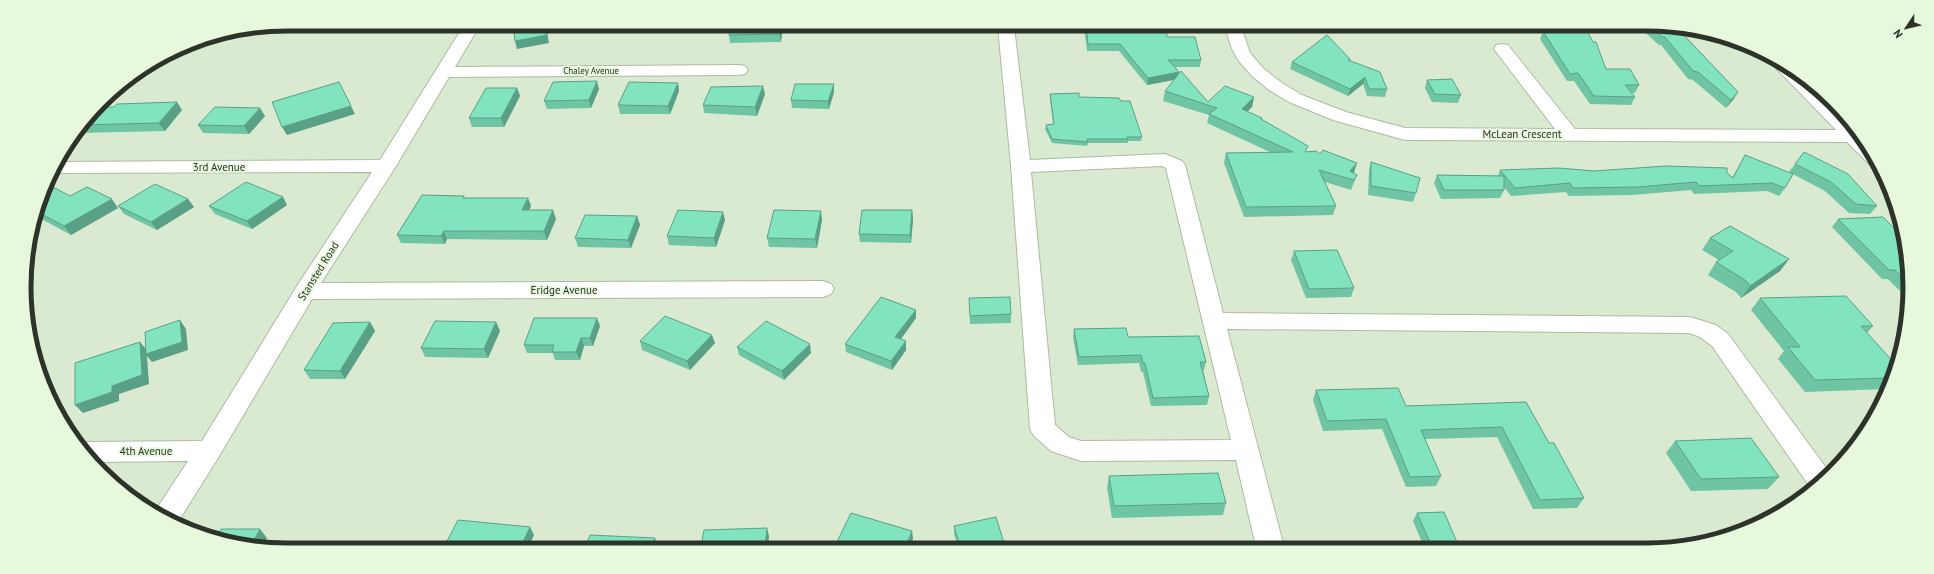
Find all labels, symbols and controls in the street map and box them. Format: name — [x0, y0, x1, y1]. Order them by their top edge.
north arrow — [1886, 8, 1926, 48]
text: N — [1890, 27, 1906, 41]
street label: Chaley Avenue — [563, 65, 619, 76]
street label: McLean Crescent — [1483, 127, 1562, 141]
street label: 3rd Avenue — [193, 160, 246, 174]
street label: Stansted Road — [294, 239, 342, 303]
street label: Eridge Avenue — [531, 283, 598, 297]
street label: 4th Avenue — [120, 444, 173, 458]

